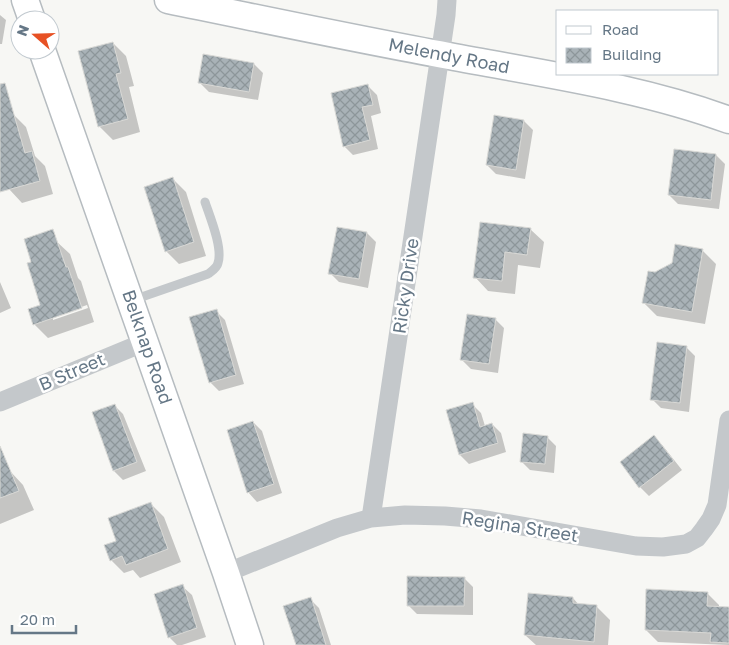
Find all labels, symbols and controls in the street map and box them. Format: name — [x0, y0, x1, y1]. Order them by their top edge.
north arrow — [10, 10, 60, 60]
legend — [556, 10, 719, 75]
text: Road — [602, 20, 639, 38]
text: N — [13, 22, 32, 38]
street label: Melendy Road — [387, 33, 512, 78]
text: Building — [602, 45, 662, 63]
street label: Ricky Drive — [387, 237, 423, 335]
street label: Belknap Road — [118, 287, 178, 407]
street label: B Street — [35, 347, 108, 395]
street label: Regina Street — [460, 506, 580, 546]
scale bar — [12, 602, 76, 634]
text: 20 m — [20, 610, 55, 628]

